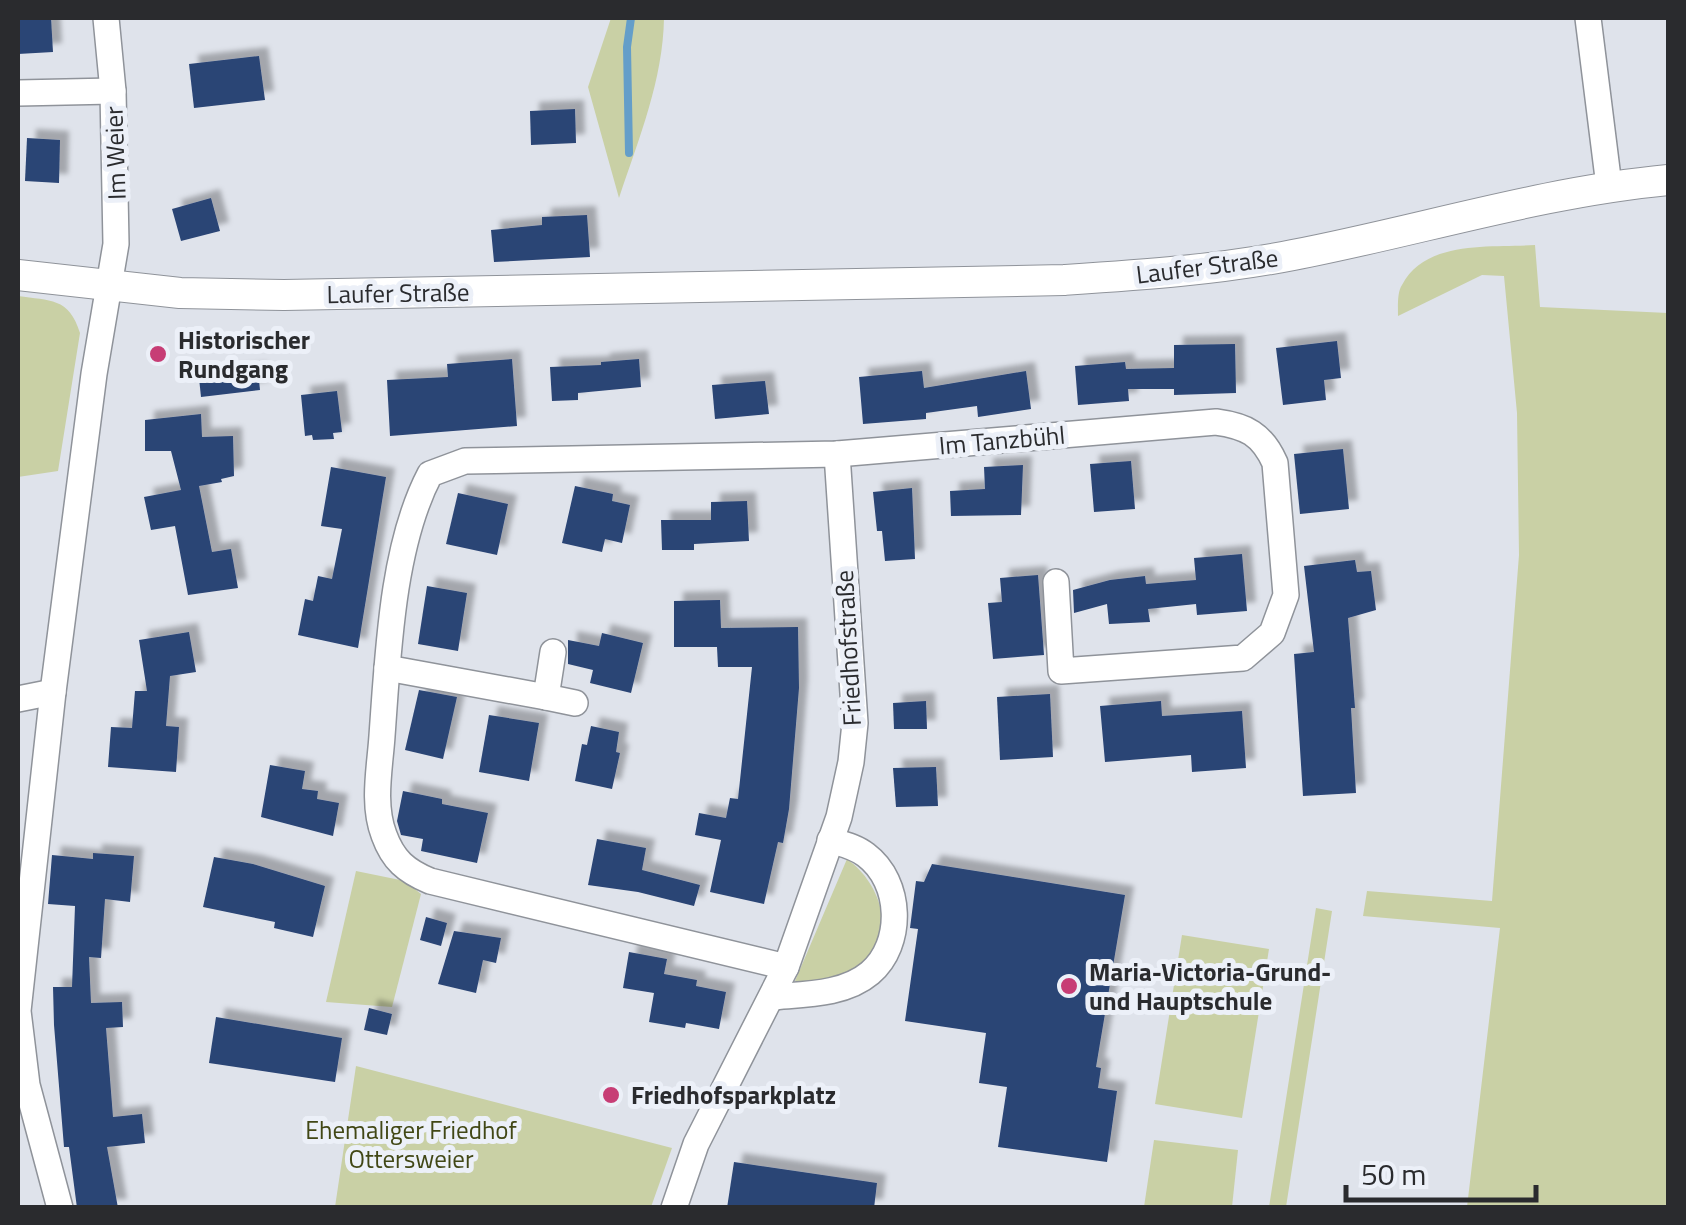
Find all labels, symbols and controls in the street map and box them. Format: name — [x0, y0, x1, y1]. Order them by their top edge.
street label: Im Weier — [94, 105, 136, 200]
street label: Laufer Straße — [1134, 238, 1280, 294]
street label: Laufer Straße — [326, 273, 470, 313]
place label: Historischer Rundgang — [178, 321, 310, 388]
marker: Historischer Rundgang — [147, 343, 169, 365]
street label: Im Tanzbühl — [937, 416, 1067, 464]
street label: Friedhofstraße — [825, 569, 871, 727]
place label: Maria-Victoria-Grund- und Hauptschule — [1089, 953, 1331, 1020]
marker: Maria-Victoria-Grund- und Hauptschule — [1058, 975, 1080, 997]
place label: Friedhofsparkplatz — [631, 1076, 836, 1114]
marker: Friedhofsparkplatz — [600, 1084, 622, 1106]
park label: Ehemaliger Friedhof Ottersweier — [305, 1111, 518, 1178]
scale bar — [1346, 1140, 1536, 1202]
text: 50 m — [1361, 1151, 1426, 1197]

